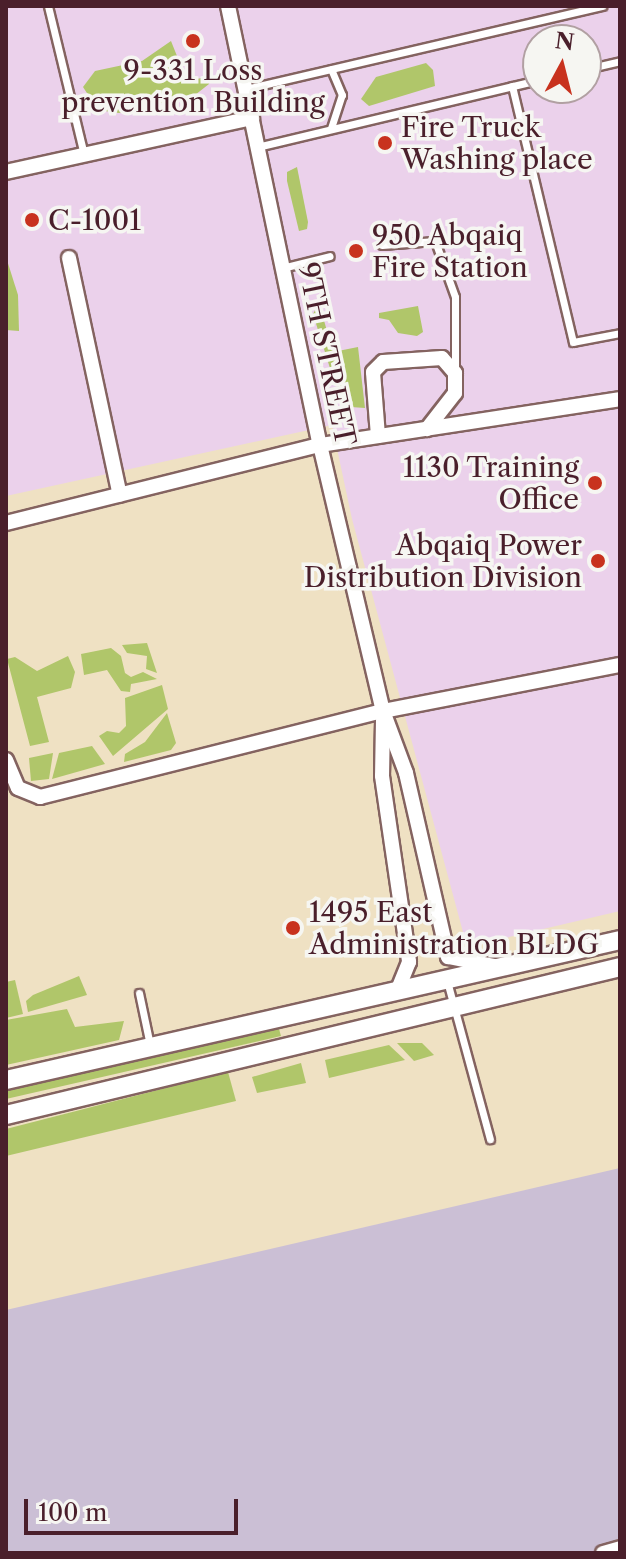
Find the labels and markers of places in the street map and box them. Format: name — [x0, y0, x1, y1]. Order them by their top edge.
marker: 9-331 Loss prevention Building — [184, 32, 202, 50]
place label: 9-331 Loss prevention Building — [61, 53, 325, 119]
place label: Fire Truck Washing place — [401, 110, 593, 176]
marker: Fire Truck Washing place — [376, 134, 394, 152]
place label: C-1001 — [48, 203, 141, 237]
marker: C-1001 — [23, 211, 41, 229]
place label: 950 Abqaiq Fire Station — [372, 218, 528, 284]
marker: 950 Abqaiq Fire Station — [347, 242, 365, 260]
place label: 1130 Training Office — [402, 450, 579, 516]
marker: 1130 Training Office — [586, 474, 604, 492]
place label: Abqaiq Power Distribution Division — [304, 528, 582, 594]
marker: Abqaiq Power Distribution Division — [589, 552, 607, 570]
place label: 1495 East Administration BLDG — [309, 895, 599, 961]
marker: 1495 East Administration BLDG — [284, 919, 302, 937]

